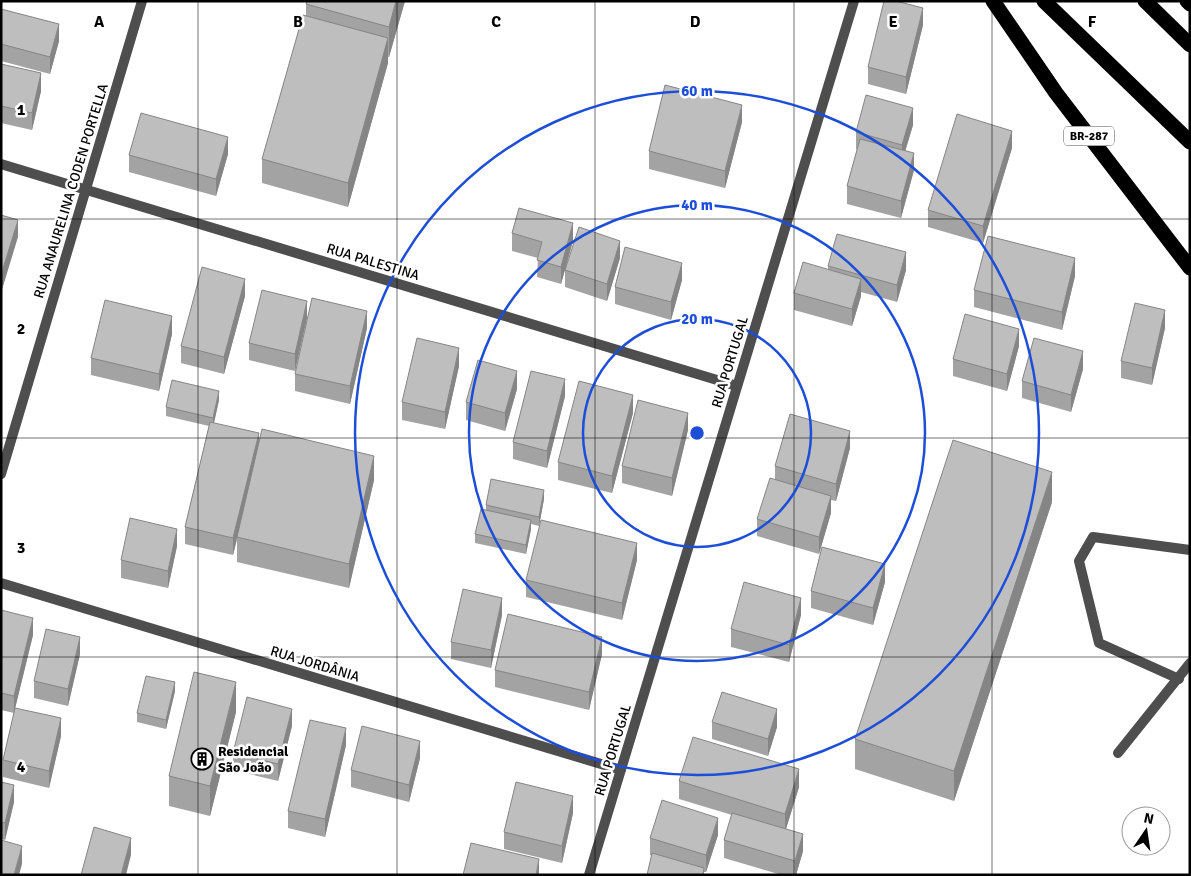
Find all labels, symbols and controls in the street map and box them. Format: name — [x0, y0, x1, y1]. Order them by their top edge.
text: A — [94, 12, 105, 32]
text: B — [293, 12, 303, 32]
text: C — [491, 12, 501, 32]
text: D — [690, 12, 701, 32]
text: E — [888, 12, 898, 32]
text: F — [1088, 12, 1097, 32]
street label: RUA ANAURELINA CODEN PORTELLA — [30, 81, 112, 300]
text: 60 m — [681, 82, 713, 100]
text: 1 — [17, 100, 26, 120]
road number: BR-287 — [1064, 126, 1114, 146]
text: 40 m — [681, 196, 713, 214]
street label: RUA PALESTINA — [325, 240, 422, 284]
text: 20 m — [681, 310, 713, 328]
street label: RUA PORTUGAL — [708, 314, 752, 410]
text: 2 — [17, 319, 25, 339]
centre of rings — [688, 424, 706, 442]
text: 3 — [17, 538, 25, 558]
street label: RUA JORDÂNIA — [268, 642, 362, 686]
street label: RUA PORTUGAL — [591, 702, 635, 798]
place label: Residencial São João — [218, 743, 289, 776]
building icon: Residencial São João — [190, 747, 214, 771]
text: 4 — [17, 757, 26, 777]
north arrow — [1121, 806, 1171, 856]
text: N — [1142, 809, 1155, 828]

